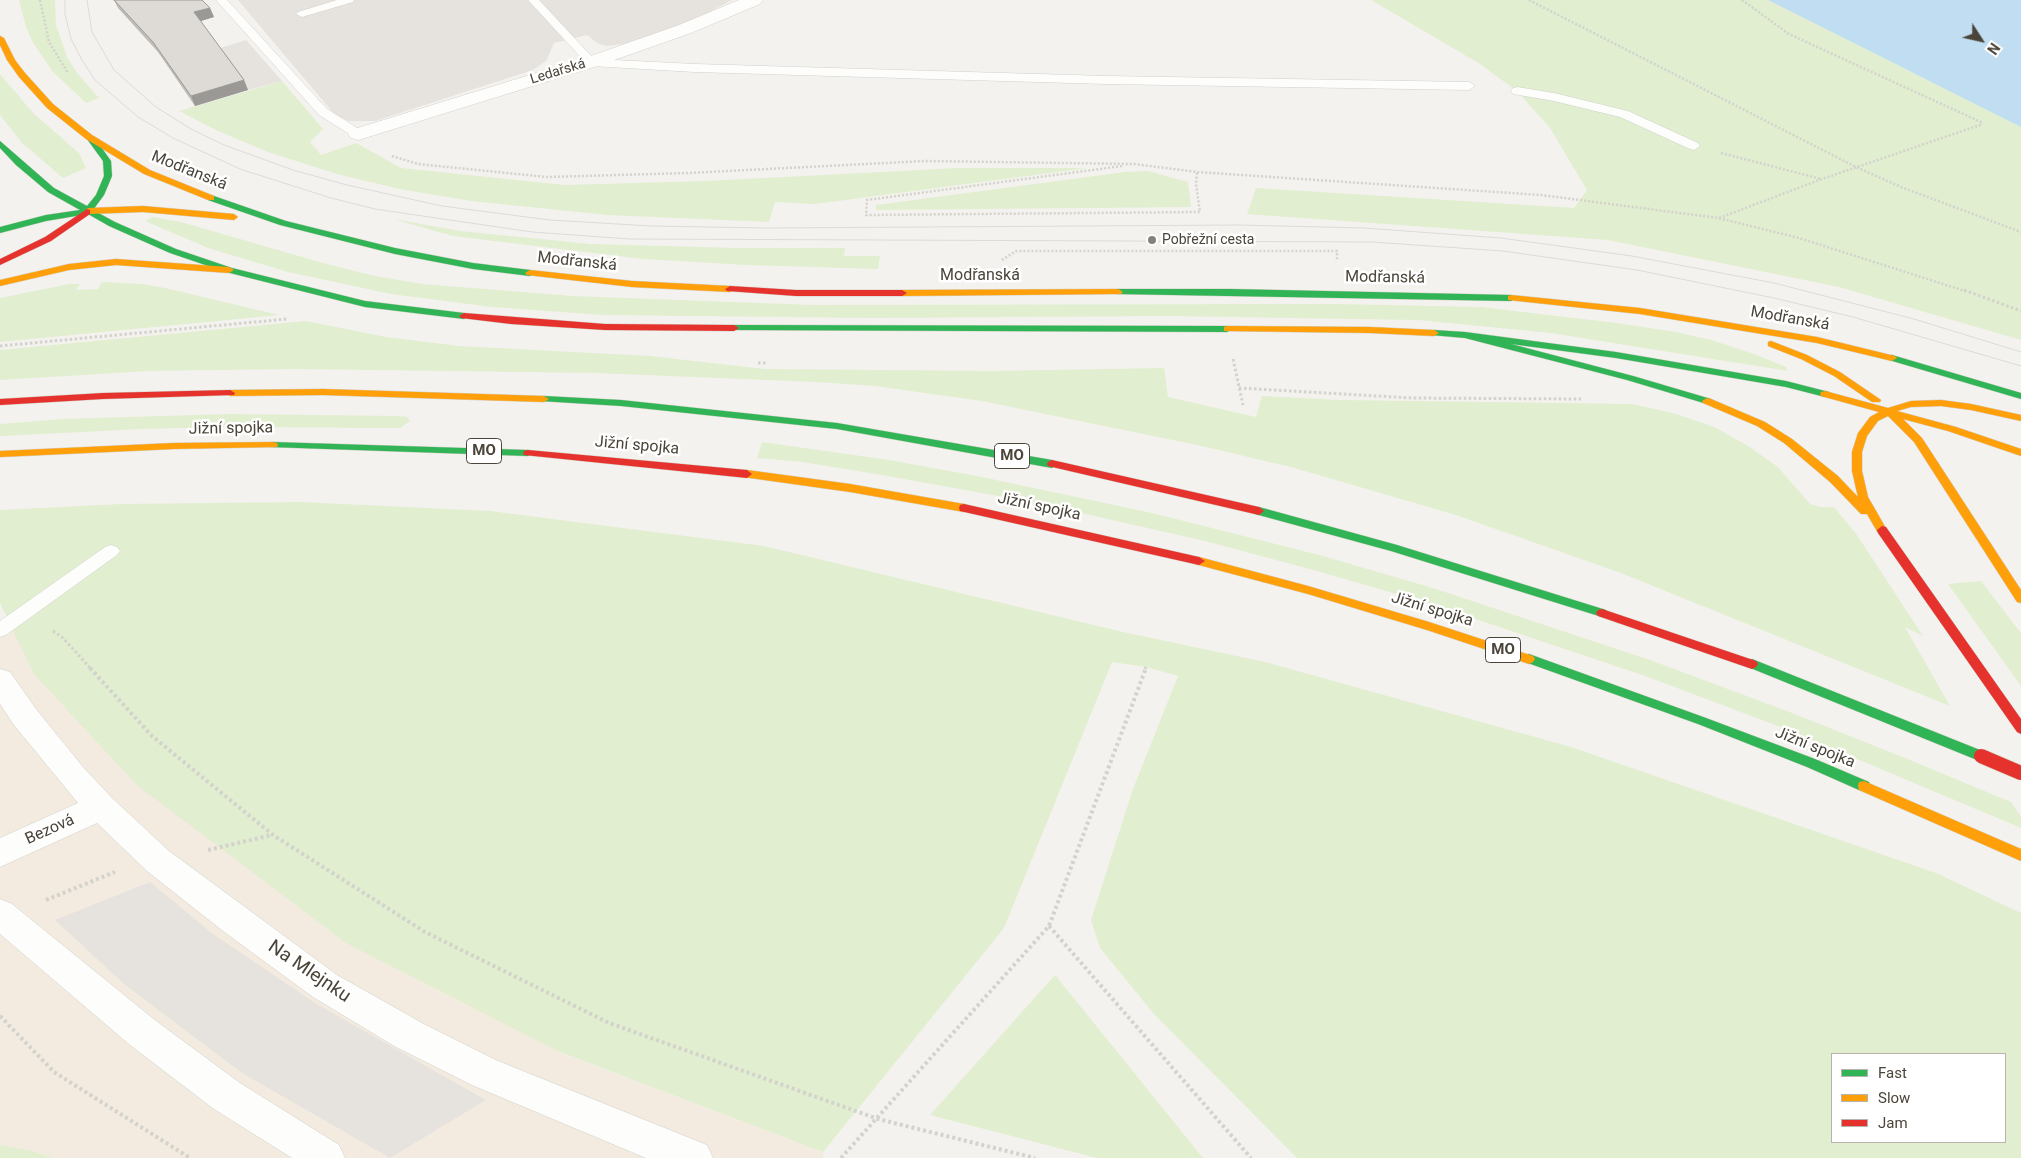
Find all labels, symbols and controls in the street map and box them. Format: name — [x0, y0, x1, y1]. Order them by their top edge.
north arrow — [1956, 15, 2006, 65]
text: N — [1984, 40, 2003, 57]
street label: Ledařská — [528, 56, 588, 88]
street label: Modřanská — [148, 147, 230, 195]
place label: Pobřežní cesta — [1162, 232, 1254, 248]
marker: Pobřežní cesta — [1146, 234, 1158, 246]
street label: Modřanská — [536, 248, 618, 276]
street label: Modřanská — [940, 266, 1020, 286]
street label: Modřanská — [1345, 268, 1425, 288]
street label: Modřanská — [1749, 303, 1831, 335]
street label: Jižní spojka — [189, 419, 273, 439]
street label: Jižní spojka — [594, 433, 680, 459]
road number: MO — [466, 438, 502, 464]
road number: MO — [994, 444, 1030, 468]
street label: Jižní spojka — [996, 489, 1082, 525]
street label: Jižní spojka — [1389, 588, 1475, 632]
road number: MO — [1486, 638, 1520, 662]
street label: Jižní spojka — [1772, 723, 1858, 773]
street label: Bezová — [23, 811, 77, 849]
street label: Na Mlejnku — [263, 936, 355, 1008]
legend — [1831, 1053, 2006, 1143]
text: Fast — [1878, 1064, 1907, 1082]
text: Slow — [1878, 1089, 1910, 1107]
text: Jam — [1878, 1114, 1908, 1132]

